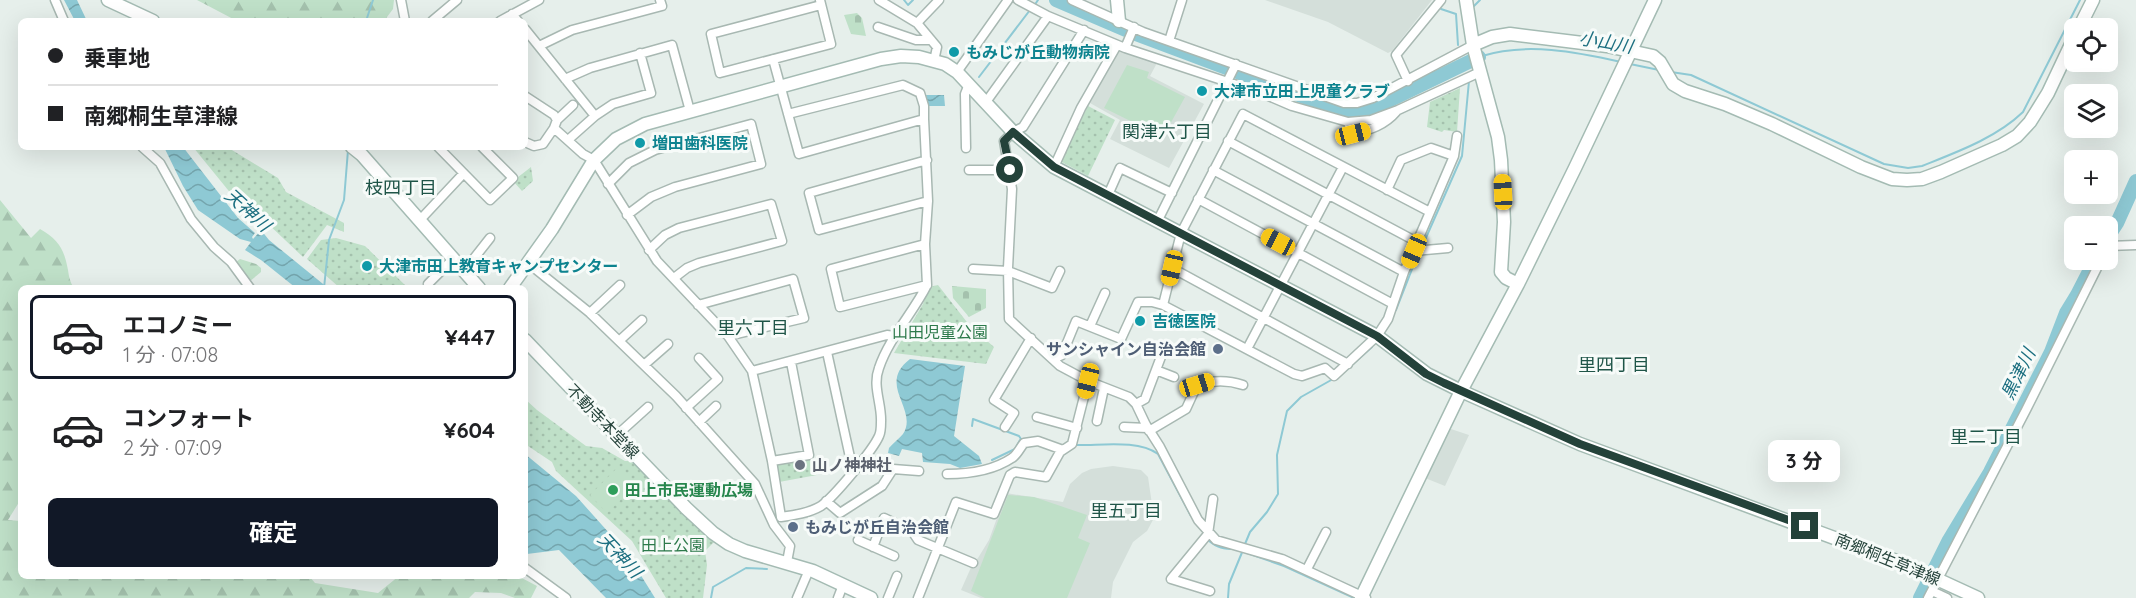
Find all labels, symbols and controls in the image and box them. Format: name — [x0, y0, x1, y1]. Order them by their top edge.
map controls — [2064, 18, 2118, 270]
button: locate — [2064, 18, 2118, 72]
water label: 小山川 — [1577, 26, 1637, 58]
place label: もみじが丘動物病院 — [966, 42, 1110, 62]
text: 乗車地 — [84, 44, 150, 72]
marker: もみじが丘動物病院 — [947, 45, 961, 59]
place label: 大津市立田上児童クラブ — [1214, 81, 1390, 101]
marker: 大津市立田上児童クラブ — [1195, 84, 1209, 98]
button: layers — [2064, 84, 2118, 138]
text: 南郷桐生草津線 — [84, 102, 238, 130]
district label: 関津六丁目 — [1122, 120, 1212, 143]
car — [1333, 121, 1373, 147]
place label: 増田歯科医院 — [652, 133, 748, 153]
marker: 増田歯科医院 — [633, 136, 647, 150]
button: + — [2064, 150, 2118, 204]
route start — [996, 156, 1023, 183]
car — [1493, 174, 1513, 210]
district label: 枝四丁目 — [365, 176, 437, 199]
water label: 天神川 — [220, 183, 277, 238]
button: − — [2064, 216, 2118, 270]
car — [1258, 226, 1298, 258]
car — [1399, 231, 1429, 271]
car — [1159, 248, 1185, 288]
place label: 大津市田上教育キャンプセンター — [379, 256, 619, 276]
marker: 大津市田上教育キャンプセンター — [360, 259, 374, 273]
icon: car — [51, 310, 105, 364]
text: エコノミー — [123, 311, 233, 339]
place label: 吉徳医院 — [1152, 311, 1216, 331]
marker: 吉徳医院 — [1133, 314, 1147, 328]
district label: 里六丁目 — [717, 316, 789, 339]
park label: 山田児童公園 — [892, 322, 988, 342]
text: ¥447 — [445, 323, 495, 351]
place label: サンシャイン自治会館 — [1046, 339, 1206, 359]
text: 1 分 · 07:08 — [123, 342, 218, 367]
marker: サンシャイン自治会館 — [1211, 342, 1225, 356]
water label: 黒津川 — [1996, 343, 2041, 403]
district label: 里四丁目 — [1578, 353, 1650, 376]
car — [1075, 361, 1101, 401]
car — [1177, 371, 1217, 399]
street label: 不動寺本堂線 — [562, 380, 644, 462]
icon: car — [51, 403, 105, 457]
text: コンフォート — [123, 404, 254, 432]
text: ¥604 — [443, 416, 495, 444]
district label: 里二丁目 — [1950, 425, 2022, 448]
text: 2 分 · 07:09 — [123, 435, 222, 460]
callout: 3 分 — [1769, 439, 1841, 481]
text: 3 分 — [1786, 448, 1822, 473]
place label: 山ノ神神社 — [812, 455, 892, 475]
marker: 山ノ神神社 — [793, 458, 807, 472]
place label: 田上市民運動広場 — [625, 480, 753, 500]
marker: 田上市民運動広場 — [606, 483, 620, 497]
button: 確定 — [48, 498, 498, 567]
district label: 里五丁目 — [1090, 499, 1162, 522]
route end — [1791, 512, 1818, 539]
place label: もみじが丘自治会館 — [805, 517, 949, 537]
marker: もみじが丘自治会館 — [786, 520, 800, 534]
water label: 天神川 — [593, 527, 648, 584]
street label: 南郷桐生草津線 — [1832, 529, 1944, 589]
park label: 田上公園 — [641, 535, 705, 555]

